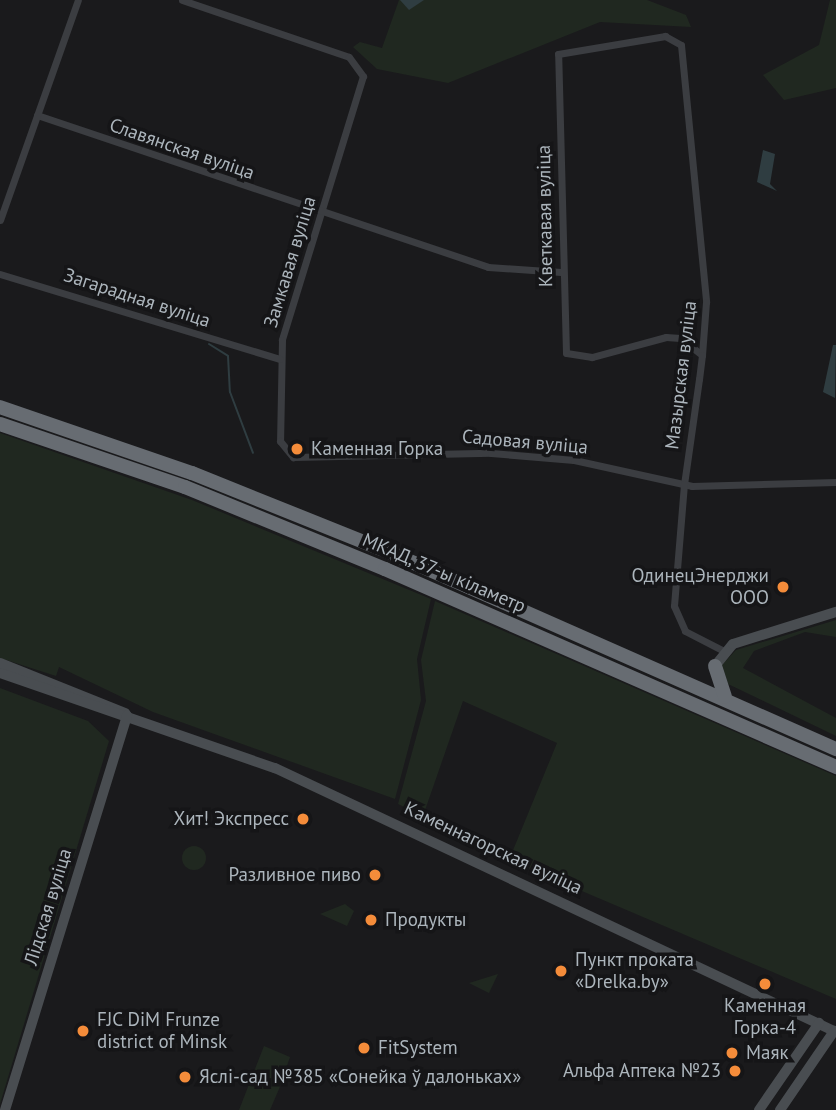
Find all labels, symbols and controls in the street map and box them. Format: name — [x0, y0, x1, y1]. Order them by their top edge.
street label: Славянская вуліца — [107, 114, 257, 184]
street label: Кветкавая вуліца — [532, 145, 558, 287]
street label: Замкавая вуліца — [259, 194, 321, 330]
street label: Загарадная вуліца — [61, 264, 213, 332]
street label: Мазырская вуліца — [661, 299, 701, 451]
street label: Садовая вуліца — [461, 425, 589, 459]
place label: Каменная Горка — [311, 438, 443, 460]
marker: Каменная Горка — [289, 441, 305, 457]
street label: МКАД, 37-ы кіламетр — [358, 528, 530, 618]
place label: ОдинецЭнерджи ООО — [631, 565, 769, 609]
marker: ОдинецЭнерджи ООО — [775, 579, 791, 595]
street label: Каменнагорская вуліца — [400, 797, 586, 899]
place label: Хит! Экспресс — [173, 808, 289, 830]
marker: Хит! Экспресс — [295, 811, 311, 827]
street label: Лідская вуліца — [19, 846, 77, 968]
place label: Разливное пиво — [228, 864, 361, 886]
marker: Разливное пиво — [367, 867, 383, 883]
place label: Продукты — [385, 909, 466, 931]
marker: Продукты — [363, 912, 379, 928]
place label: Пункт проката «Drelka.by» — [575, 949, 694, 993]
marker: Пункт проката «Drelka.by» — [553, 963, 569, 979]
marker: Каменная Горка-4 — [757, 976, 773, 992]
place label: Каменная Горка-4 — [724, 995, 806, 1039]
place label: FJC DiM Frunze district of Minsk — [97, 1009, 227, 1053]
marker: FJC DiM Frunze district of Minsk — [75, 1023, 91, 1039]
place label: FitSystem — [378, 1037, 458, 1059]
marker: FitSystem — [356, 1040, 372, 1056]
place label: Маяк — [746, 1042, 789, 1064]
marker: Маяк — [724, 1045, 740, 1061]
place label: Альфа Аптека №23 — [563, 1060, 721, 1082]
marker: Альфа Аптека №23 — [727, 1063, 743, 1079]
place label: Яслі-сад №385 «Сонейка ў далоньках» — [199, 1066, 522, 1088]
marker: Яслі-сад №385 «Сонейка ў далоньках» — [177, 1069, 193, 1085]

